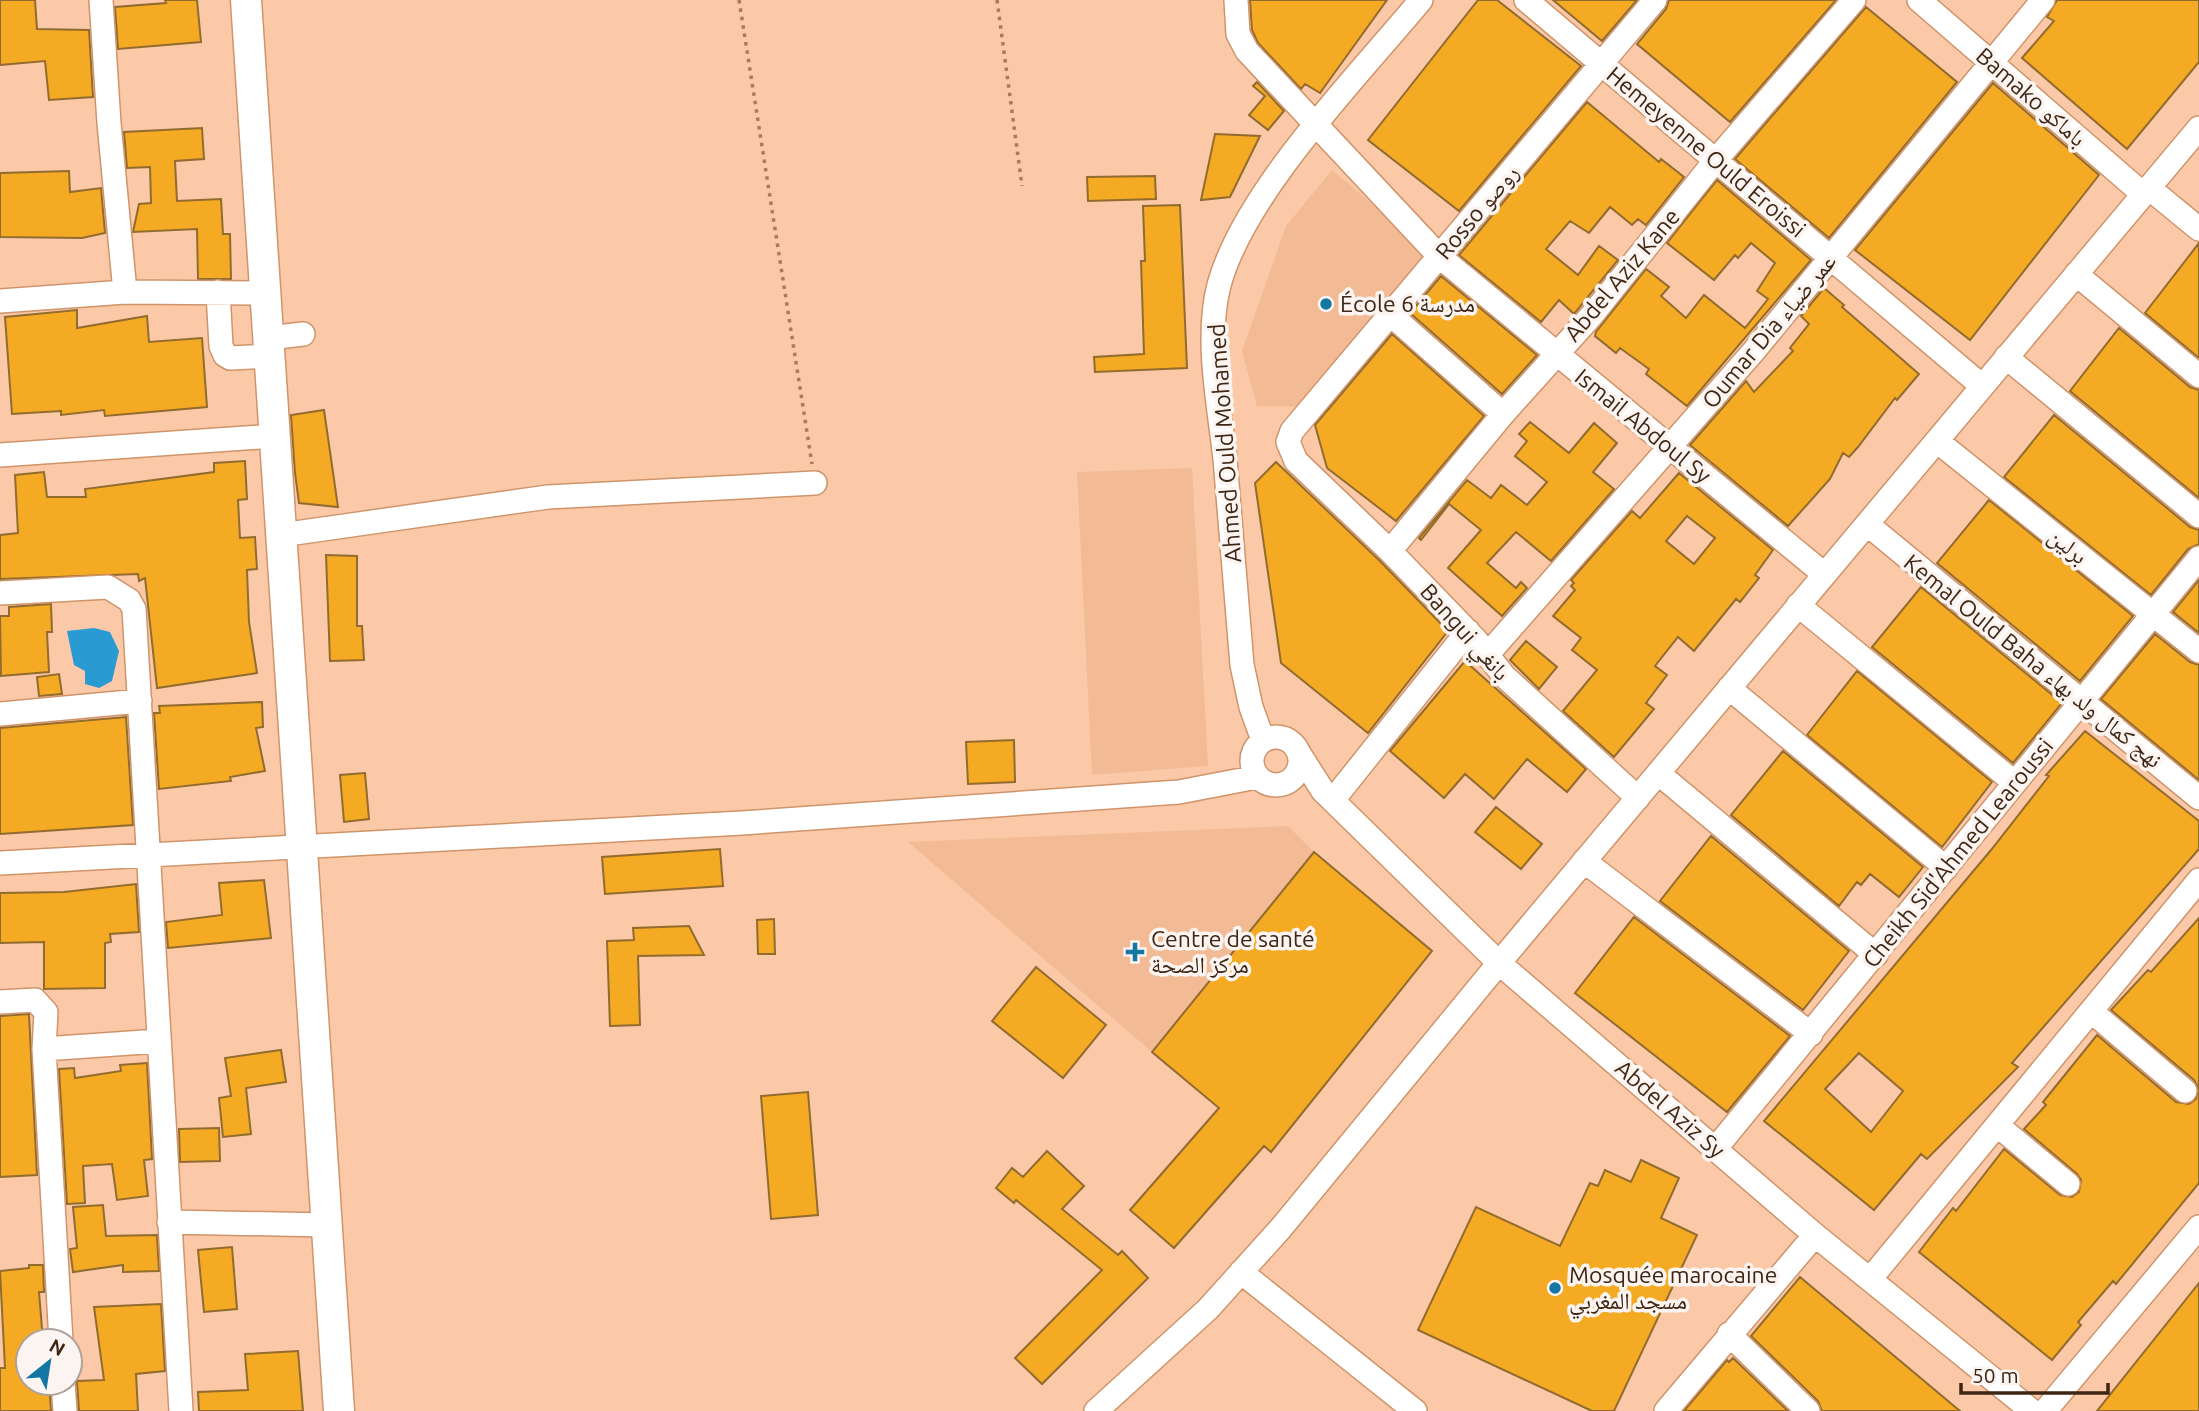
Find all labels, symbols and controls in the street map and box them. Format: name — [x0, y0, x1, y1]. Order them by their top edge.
street label: Bamako باماكو — [1970, 42, 2091, 152]
street label: Hemeyenne Ould Eroissi — [1602, 61, 1811, 242]
street label: Rosso روصو — [1430, 160, 1524, 264]
street label: Abdel Aziz Kane — [1559, 204, 1684, 346]
street label: Oumar Dia عمر ضياء — [1697, 248, 1842, 414]
place label: École 6 مدرسة — [1340, 290, 1475, 317]
marker: École 6 مدرسة — [1318, 296, 1334, 312]
street label: Ahmed Ould Mohamed — [1204, 323, 1245, 563]
street label: Ismail Abdoul Sy — [1571, 363, 1716, 488]
street label: برلين — [2043, 523, 2093, 570]
street label: Kemal Ould Baha نهج كمال ولد بهاء — [1898, 549, 2167, 775]
street label: Bangui بانغي — [1411, 578, 1515, 689]
street label: Cheikh Sid'Ahmed Learoussi — [1858, 733, 2058, 972]
place label: Centre de santé مركز الصحة — [1151, 926, 1315, 978]
marker: Centre de santé مركز الصحة — [1125, 942, 1145, 962]
street label: Abdel Aziz Sy — [1611, 1055, 1730, 1163]
place label: Mosquée marocaine مسجد المغربي — [1569, 1262, 1777, 1320]
marker: Mosquée marocaine مسجد المغربي — [1547, 1280, 1563, 1296]
north arrow — [14, 1327, 84, 1397]
text: N — [46, 1334, 69, 1360]
scale bar — [1961, 1352, 2108, 1396]
text: 50 m — [1972, 1363, 2019, 1387]

